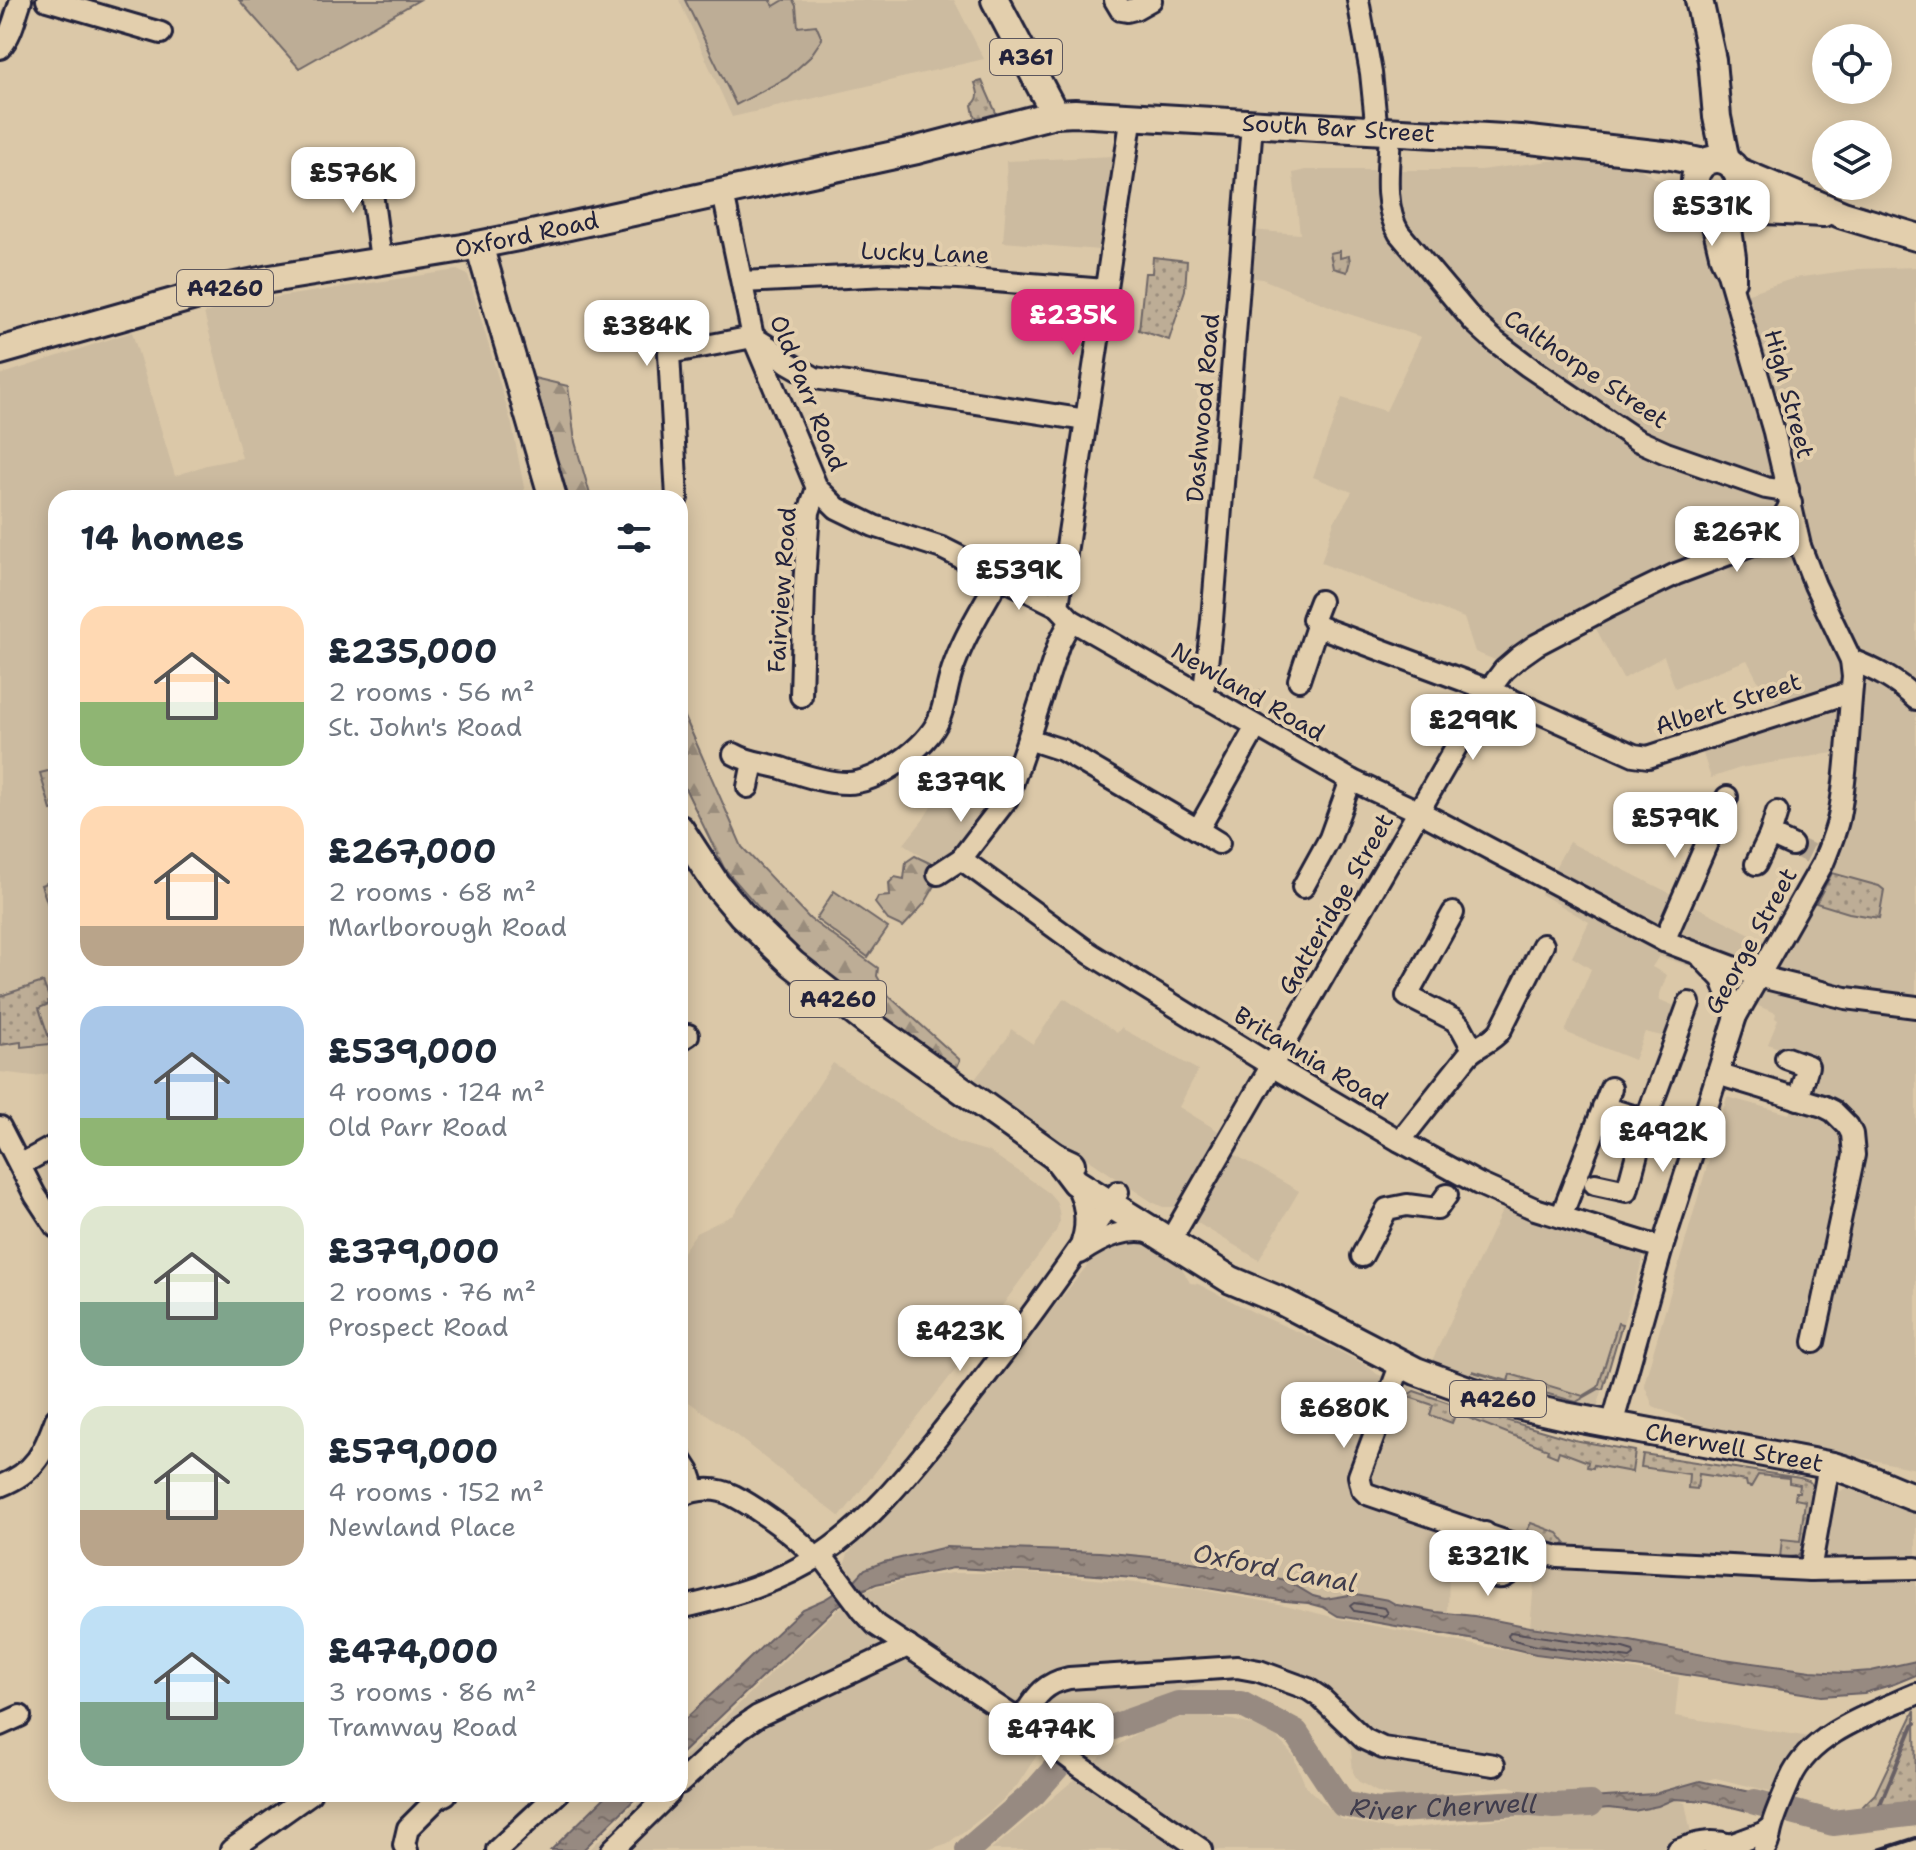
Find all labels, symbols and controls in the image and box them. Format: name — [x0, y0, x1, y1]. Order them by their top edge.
map controls — [1812, 24, 1892, 200]
button: locate — [1812, 24, 1892, 104]
road number: A361 — [990, 39, 1062, 75]
street label: South Bar Street — [1241, 107, 1436, 150]
button: layers — [1812, 120, 1892, 200]
pin: £576K — [297, 147, 409, 215]
text: £576K — [309, 155, 397, 190]
pin: £531K — [1656, 180, 1768, 248]
text: £531K — [1672, 188, 1752, 223]
street label: Oxford Road — [452, 204, 602, 265]
street label: Lucky Lane — [860, 235, 990, 271]
road number: A4260 — [177, 270, 273, 306]
pin: £235K — [1017, 289, 1129, 357]
text: £235K — [1029, 297, 1117, 332]
pin: £384K — [591, 300, 703, 368]
street label: Calthorpe Street — [1498, 302, 1674, 436]
text: £384K — [602, 308, 692, 343]
street label: Old Parr Road — [762, 310, 854, 476]
street label: Dashwood Road — [1179, 312, 1227, 504]
street label: High Street — [1756, 326, 1822, 462]
street label: Fairview Road — [760, 506, 804, 674]
pin: £267K — [1681, 506, 1793, 574]
text: £267K — [1693, 514, 1781, 549]
text: 14 homes — [80, 515, 244, 561]
icon: filters — [612, 516, 656, 560]
pin: £539K — [963, 544, 1075, 612]
text: £539K — [975, 552, 1063, 587]
text: £235,000 — [328, 628, 497, 674]
street label: Newland Road — [1165, 635, 1331, 749]
icon: home — [144, 638, 240, 734]
street label: Albert Street — [1651, 665, 1805, 743]
text: 2 rooms · 56 m² — [328, 674, 535, 709]
pin: £299K — [1417, 694, 1529, 762]
text: £299K — [1429, 702, 1517, 737]
text: St. John's Road — [328, 709, 522, 744]
pin: £379K — [905, 756, 1017, 824]
text: £379K — [917, 764, 1005, 799]
pin: £579K — [1619, 792, 1731, 860]
text: £579K — [1631, 800, 1719, 835]
street label: Gatteridge Street — [1271, 807, 1401, 1001]
text: £267,000 — [328, 828, 497, 874]
icon: home — [144, 838, 240, 934]
street label: George Street — [1698, 862, 1804, 1020]
text: 2 rooms · 68 m² — [328, 874, 536, 909]
text: Marlborough Road — [328, 909, 567, 944]
road number: A4260 — [790, 981, 886, 1017]
street label: Britannia Road — [1228, 999, 1394, 1117]
text: £539,000 — [328, 1028, 498, 1074]
icon: home — [144, 1038, 240, 1134]
text: 4 rooms · 124 m² — [328, 1074, 545, 1109]
pin: £492K — [1607, 1106, 1719, 1174]
text: Old Parr Road — [328, 1109, 507, 1144]
text: £492K — [1619, 1114, 1707, 1149]
text: £379,000 — [328, 1228, 500, 1274]
icon: home — [144, 1238, 240, 1334]
text: 2 rooms · 76 m² — [328, 1274, 536, 1309]
pin: £423K — [904, 1305, 1016, 1373]
text: Prospect Road — [328, 1309, 509, 1344]
text: £423K — [916, 1313, 1004, 1348]
road number: A4260 — [1450, 1381, 1546, 1417]
pin: £680K — [1288, 1382, 1400, 1450]
text: £680K — [1299, 1390, 1389, 1425]
street label: Cherwell Street — [1643, 1415, 1826, 1480]
text: £579,000 — [328, 1428, 498, 1474]
icon: home — [144, 1438, 240, 1534]
text: 4 rooms · 152 m² — [328, 1474, 544, 1509]
text: Newland Place — [328, 1509, 516, 1544]
pin: £321K — [1432, 1530, 1544, 1598]
water label: Oxford Canal — [1190, 1534, 1360, 1601]
text: £321K — [1447, 1538, 1529, 1573]
text: £474,000 — [328, 1628, 499, 1674]
icon: home — [144, 1638, 240, 1734]
text: 3 rooms · 86 m² — [328, 1674, 537, 1709]
pin: £474K — [995, 1703, 1107, 1771]
text: Tramway Road — [328, 1709, 517, 1744]
text: £474K — [1007, 1711, 1095, 1746]
water label: River Cherwell — [1348, 1785, 1539, 1828]

